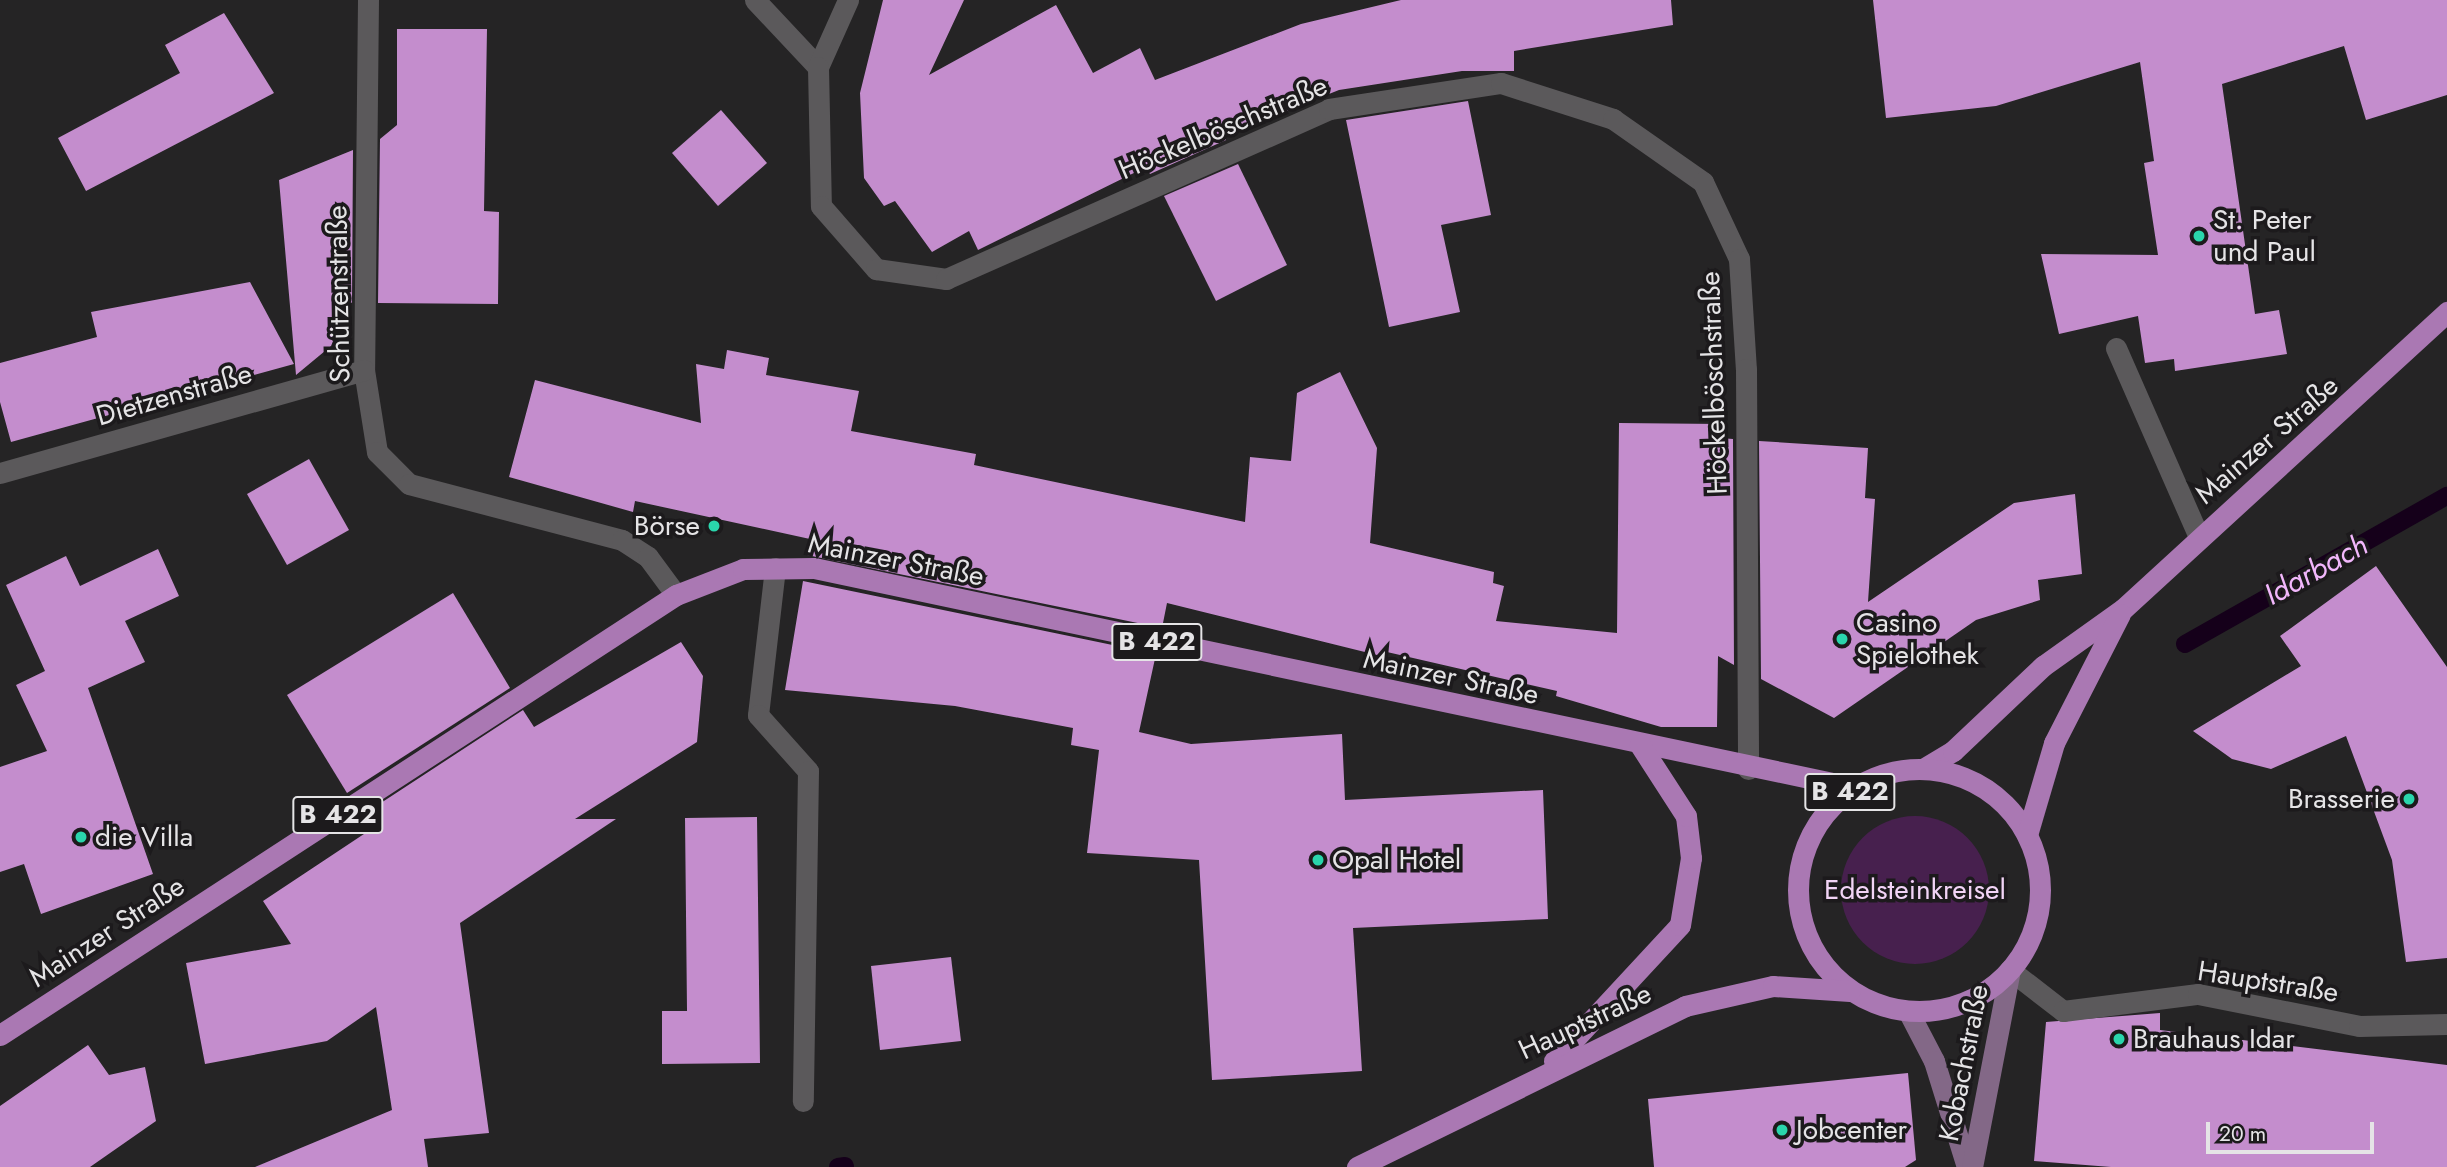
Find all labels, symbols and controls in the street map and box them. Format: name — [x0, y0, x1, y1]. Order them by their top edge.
street label: Höckelböschstraße — [1114, 69, 1332, 187]
place label: St. Peter und Paul — [2213, 203, 2316, 269]
street label: Schützenstraße — [321, 205, 357, 383]
marker: St. Peter und Paul — [2191, 228, 2207, 244]
street label: Höckelböschstraße — [1693, 271, 1735, 495]
street label: Dietzenstraße — [92, 357, 256, 433]
street label: Mainzer Straße — [2189, 369, 2345, 511]
place label: Börse — [634, 509, 700, 543]
marker: Börse — [706, 518, 722, 534]
street label: Mainzer Straße — [805, 526, 987, 594]
water label: Idarbach — [2258, 527, 2374, 613]
place label: Casino Spielothek — [1856, 606, 1979, 672]
road number: B 422 — [1110, 620, 1204, 664]
marker: Casino Spielothek — [1834, 631, 1850, 647]
street label: Mainzer Straße — [1360, 642, 1542, 712]
road number: B 422 — [1803, 770, 1897, 814]
place label: Brasserie — [2288, 782, 2395, 816]
marker: Brasserie — [2401, 791, 2417, 807]
road number: B 422 — [291, 792, 385, 838]
place label: die Villa — [95, 820, 193, 854]
marker: die Villa — [73, 829, 89, 845]
place label: Opal Hotel — [1332, 843, 1461, 877]
marker: Opal Hotel — [1310, 852, 1326, 868]
street label: Mainzer Straße — [23, 869, 191, 995]
park label: Edelsteinkreisel — [1824, 873, 2006, 907]
street label: Hauptstraße — [2195, 954, 2341, 1010]
street label: Hauptstraße — [1513, 977, 1657, 1067]
street label: Kobachstraße — [1932, 982, 1996, 1144]
place label: Brauhaus Idar — [2133, 1022, 2295, 1056]
marker: Brauhaus Idar — [2111, 1031, 2127, 1047]
scale bar — [2209, 1108, 2377, 1152]
place label: Jobcenter — [1796, 1113, 1907, 1147]
text: 20 m — [2219, 1119, 2266, 1149]
marker: Jobcenter — [1774, 1122, 1790, 1138]

